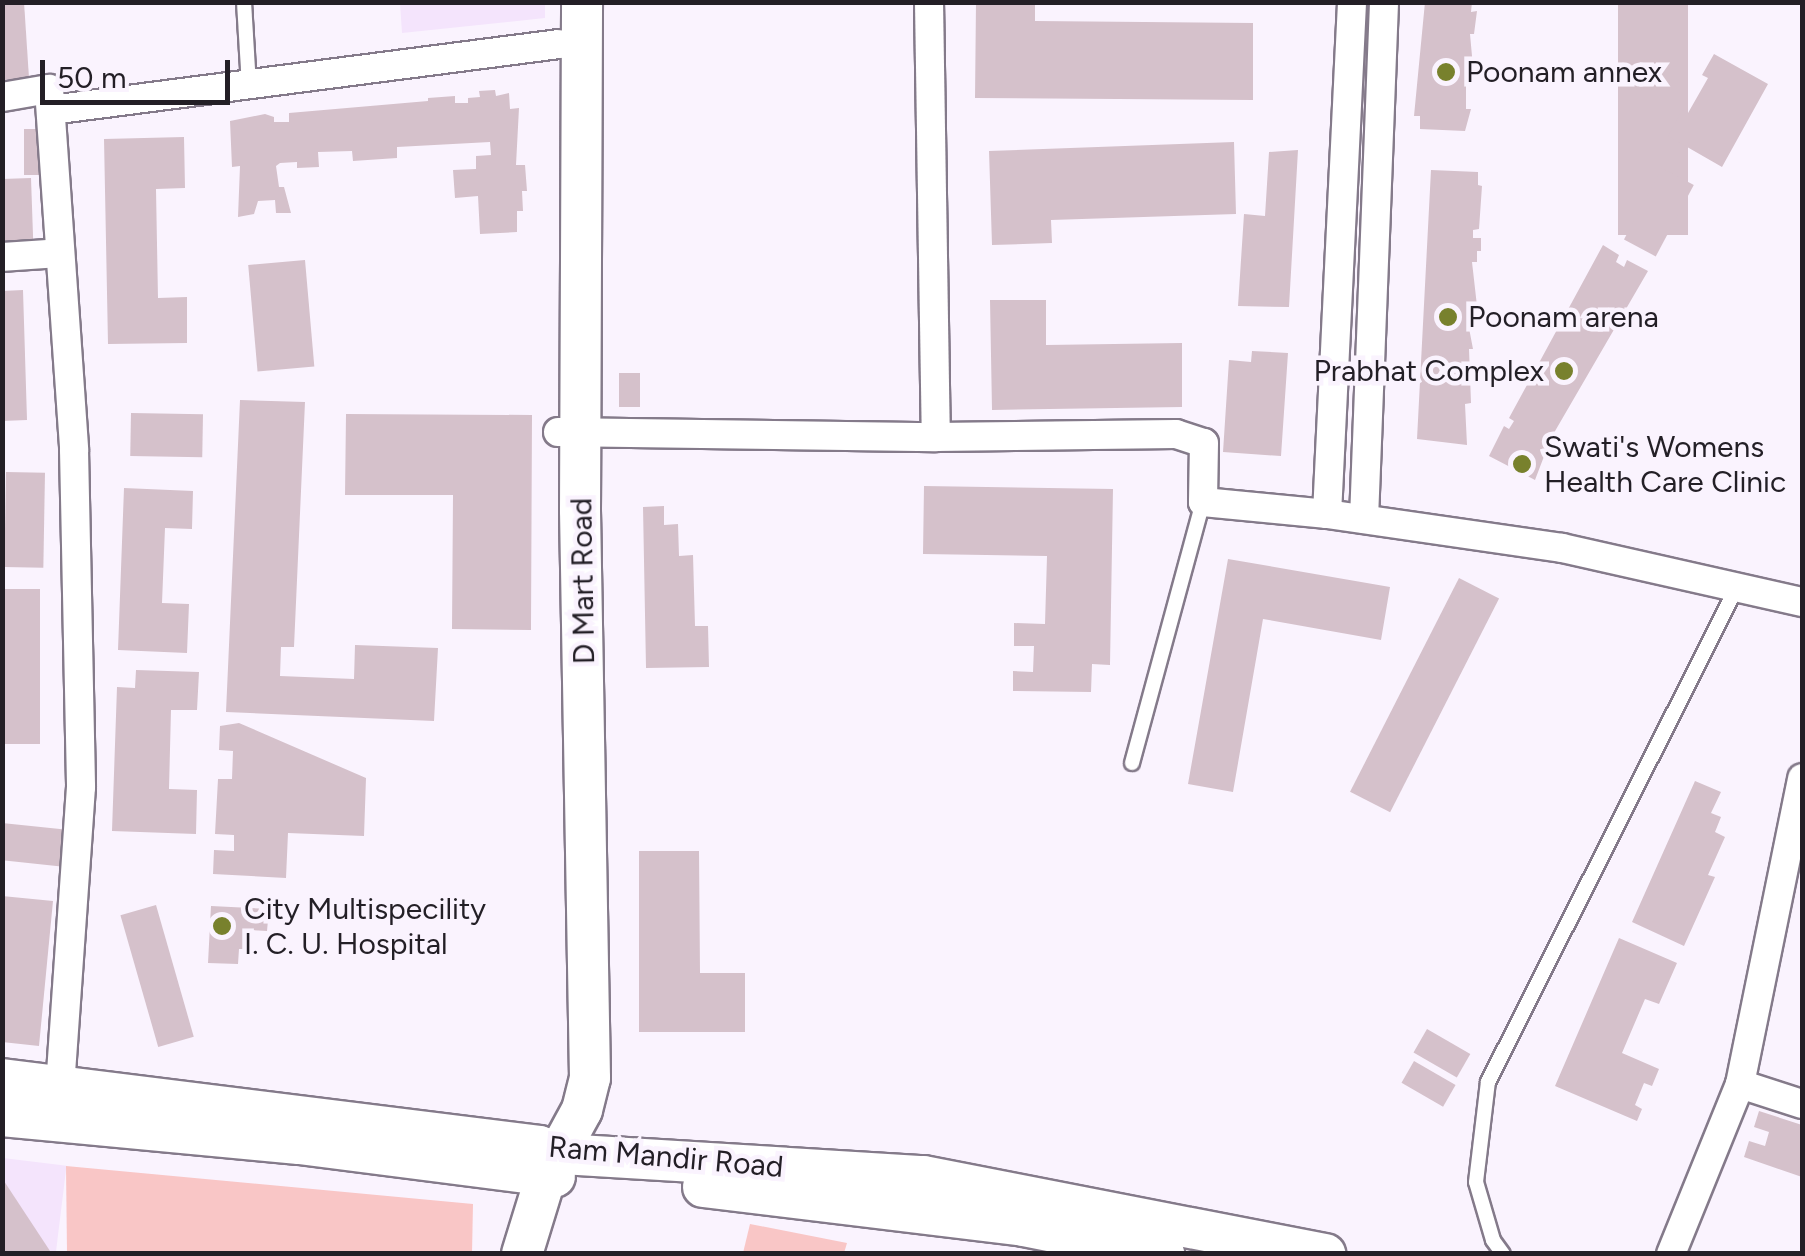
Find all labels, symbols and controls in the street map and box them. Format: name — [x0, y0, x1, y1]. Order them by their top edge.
scale bar — [45, 40, 235, 102]
place label: Poonam annex — [1466, 54, 1662, 90]
text: 50 m — [57, 59, 126, 96]
marker: Poonam annex — [1435, 61, 1457, 83]
place label: Poonam arena — [1468, 299, 1659, 335]
marker: Poonam arena — [1437, 306, 1459, 328]
place label: Prabhat Complex — [1314, 353, 1544, 389]
marker: Prabhat Complex — [1553, 360, 1575, 382]
place label: Swati's Womens Health Care Clinic — [1544, 429, 1786, 500]
marker: Swati's Womens Health Care Clinic — [1509, 451, 1535, 477]
street label: D Mart Road — [564, 497, 602, 665]
place label: City Multispecility I. C. U. Hospital — [244, 891, 486, 962]
marker: City Multispecility I. C. U. Hospital — [209, 913, 235, 939]
street label: Ram Mandir Road — [547, 1129, 785, 1185]

